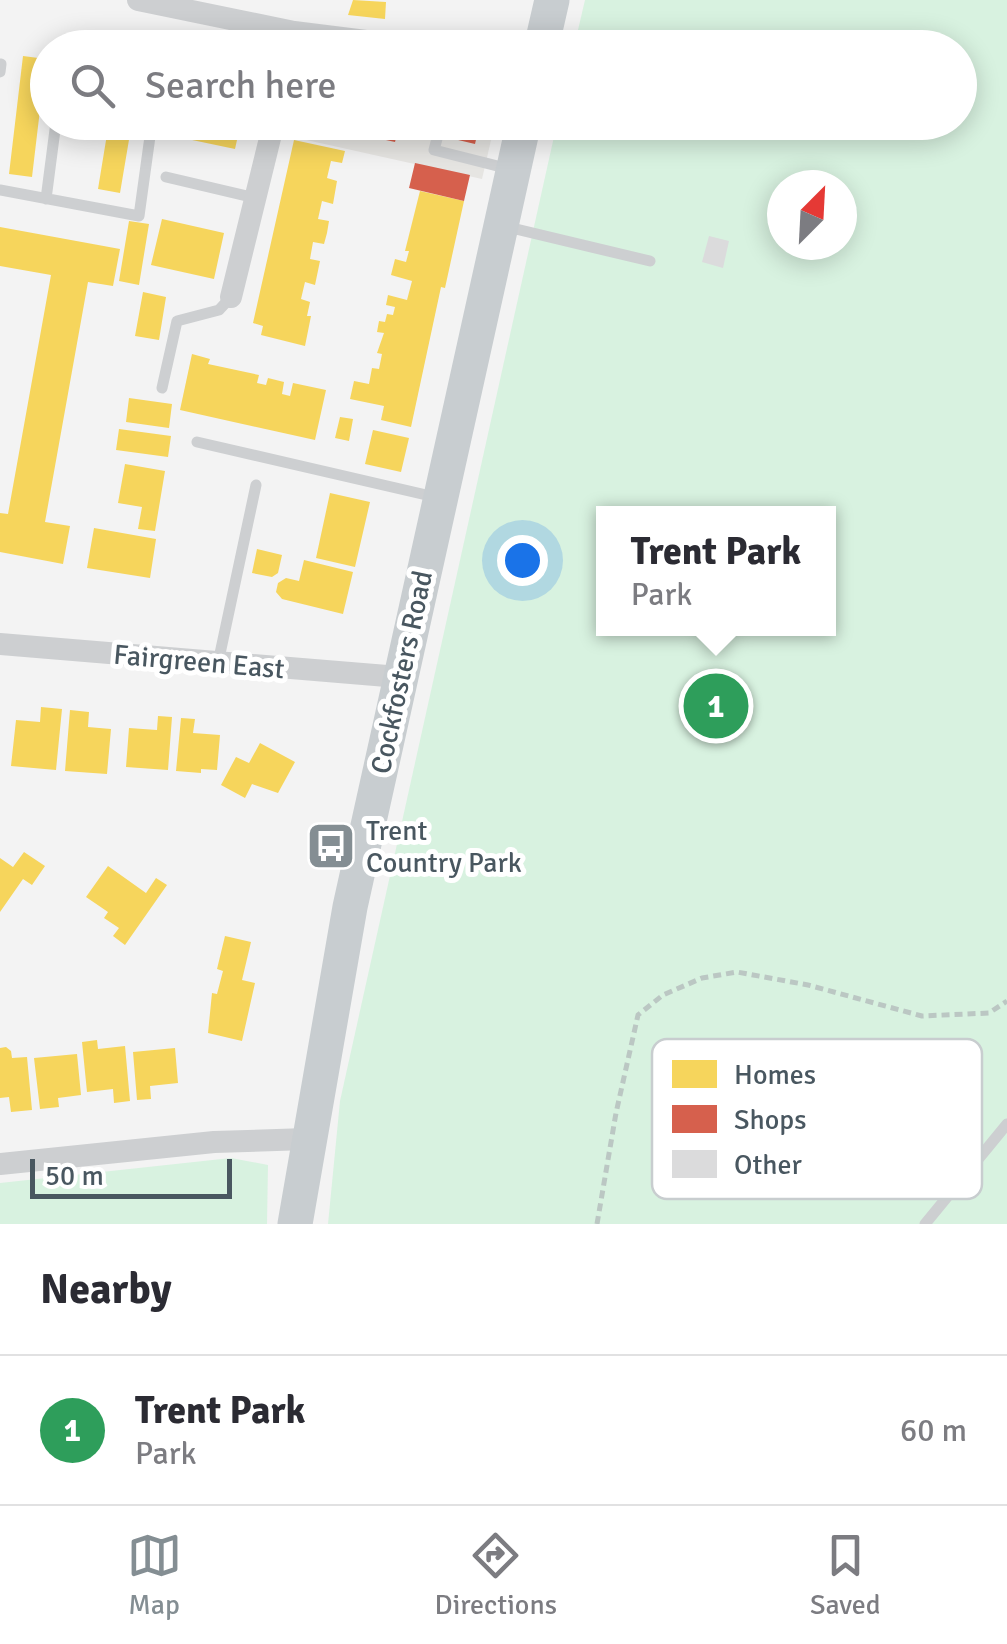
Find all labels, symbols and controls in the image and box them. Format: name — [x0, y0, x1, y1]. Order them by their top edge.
search box — [30, 30, 977, 140]
icon: search — [65, 58, 120, 113]
text: Search here — [145, 62, 337, 109]
north arrow — [767, 170, 857, 260]
popup — [596, 506, 836, 636]
text: Trent Park — [631, 528, 801, 575]
your location — [497, 535, 548, 586]
street label: Cockfosters Road — [364, 568, 440, 777]
text: Park — [631, 575, 692, 614]
street label: Fairgreen East — [112, 638, 286, 686]
pin: 1 — [684, 668, 748, 744]
place label: Trent Country Park — [366, 814, 522, 880]
bus stop icon: Trent Country Park — [305, 820, 357, 872]
legend — [652, 1039, 982, 1199]
text: Homes — [734, 1058, 816, 1092]
text: Shops — [734, 1103, 806, 1137]
text: Other — [734, 1148, 802, 1182]
scale bar — [30, 1154, 232, 1198]
text: 50 m — [45, 1159, 104, 1193]
text: Nearby — [40, 1264, 172, 1315]
text: Trent Park — [135, 1387, 305, 1434]
text: 1 — [64, 1411, 81, 1450]
text: 60 m — [900, 1411, 967, 1450]
text: Park — [135, 1434, 197, 1473]
tab: Map — [127, 1528, 182, 1622]
tab: Directions — [435, 1528, 557, 1622]
tab: Saved — [810, 1528, 880, 1622]

